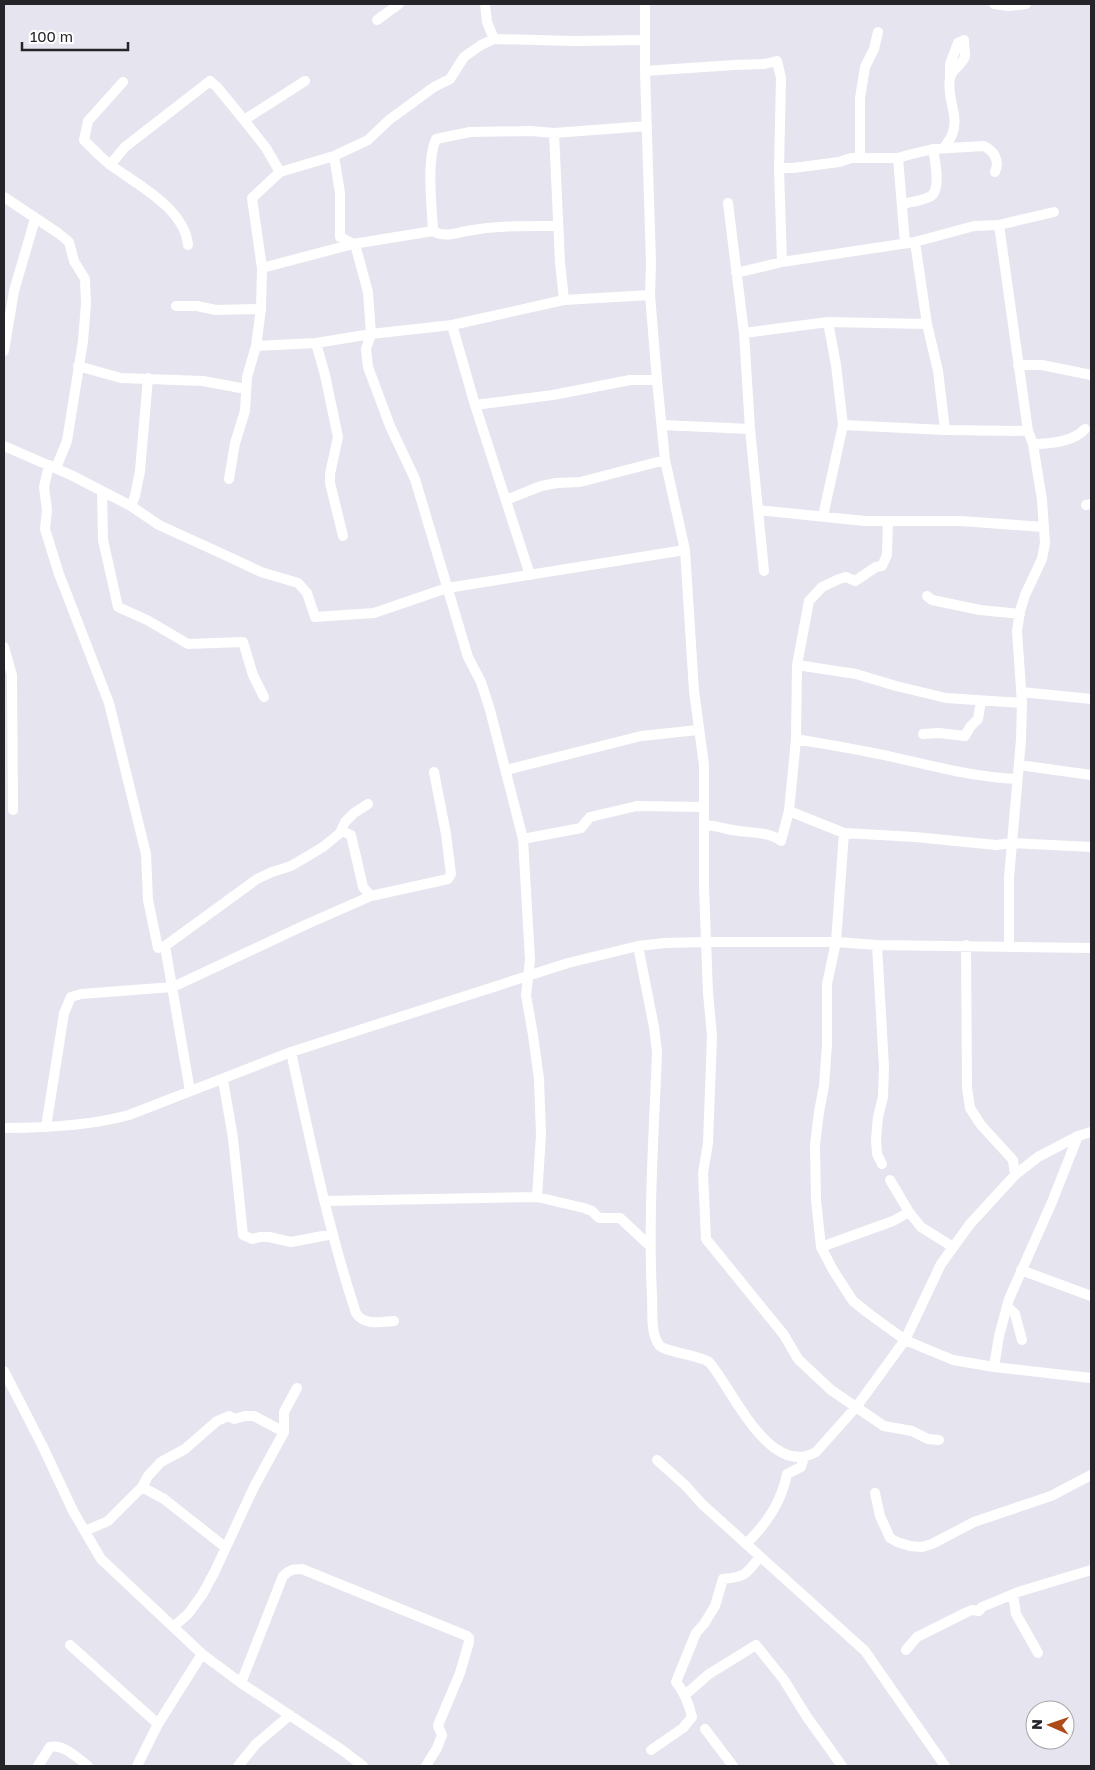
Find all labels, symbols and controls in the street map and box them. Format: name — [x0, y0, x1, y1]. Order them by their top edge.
scale bar — [22, 20, 129, 52]
text: 100 m — [30, 27, 73, 45]
north arrow — [1025, 1700, 1075, 1750]
text: N — [1028, 1719, 1045, 1730]

